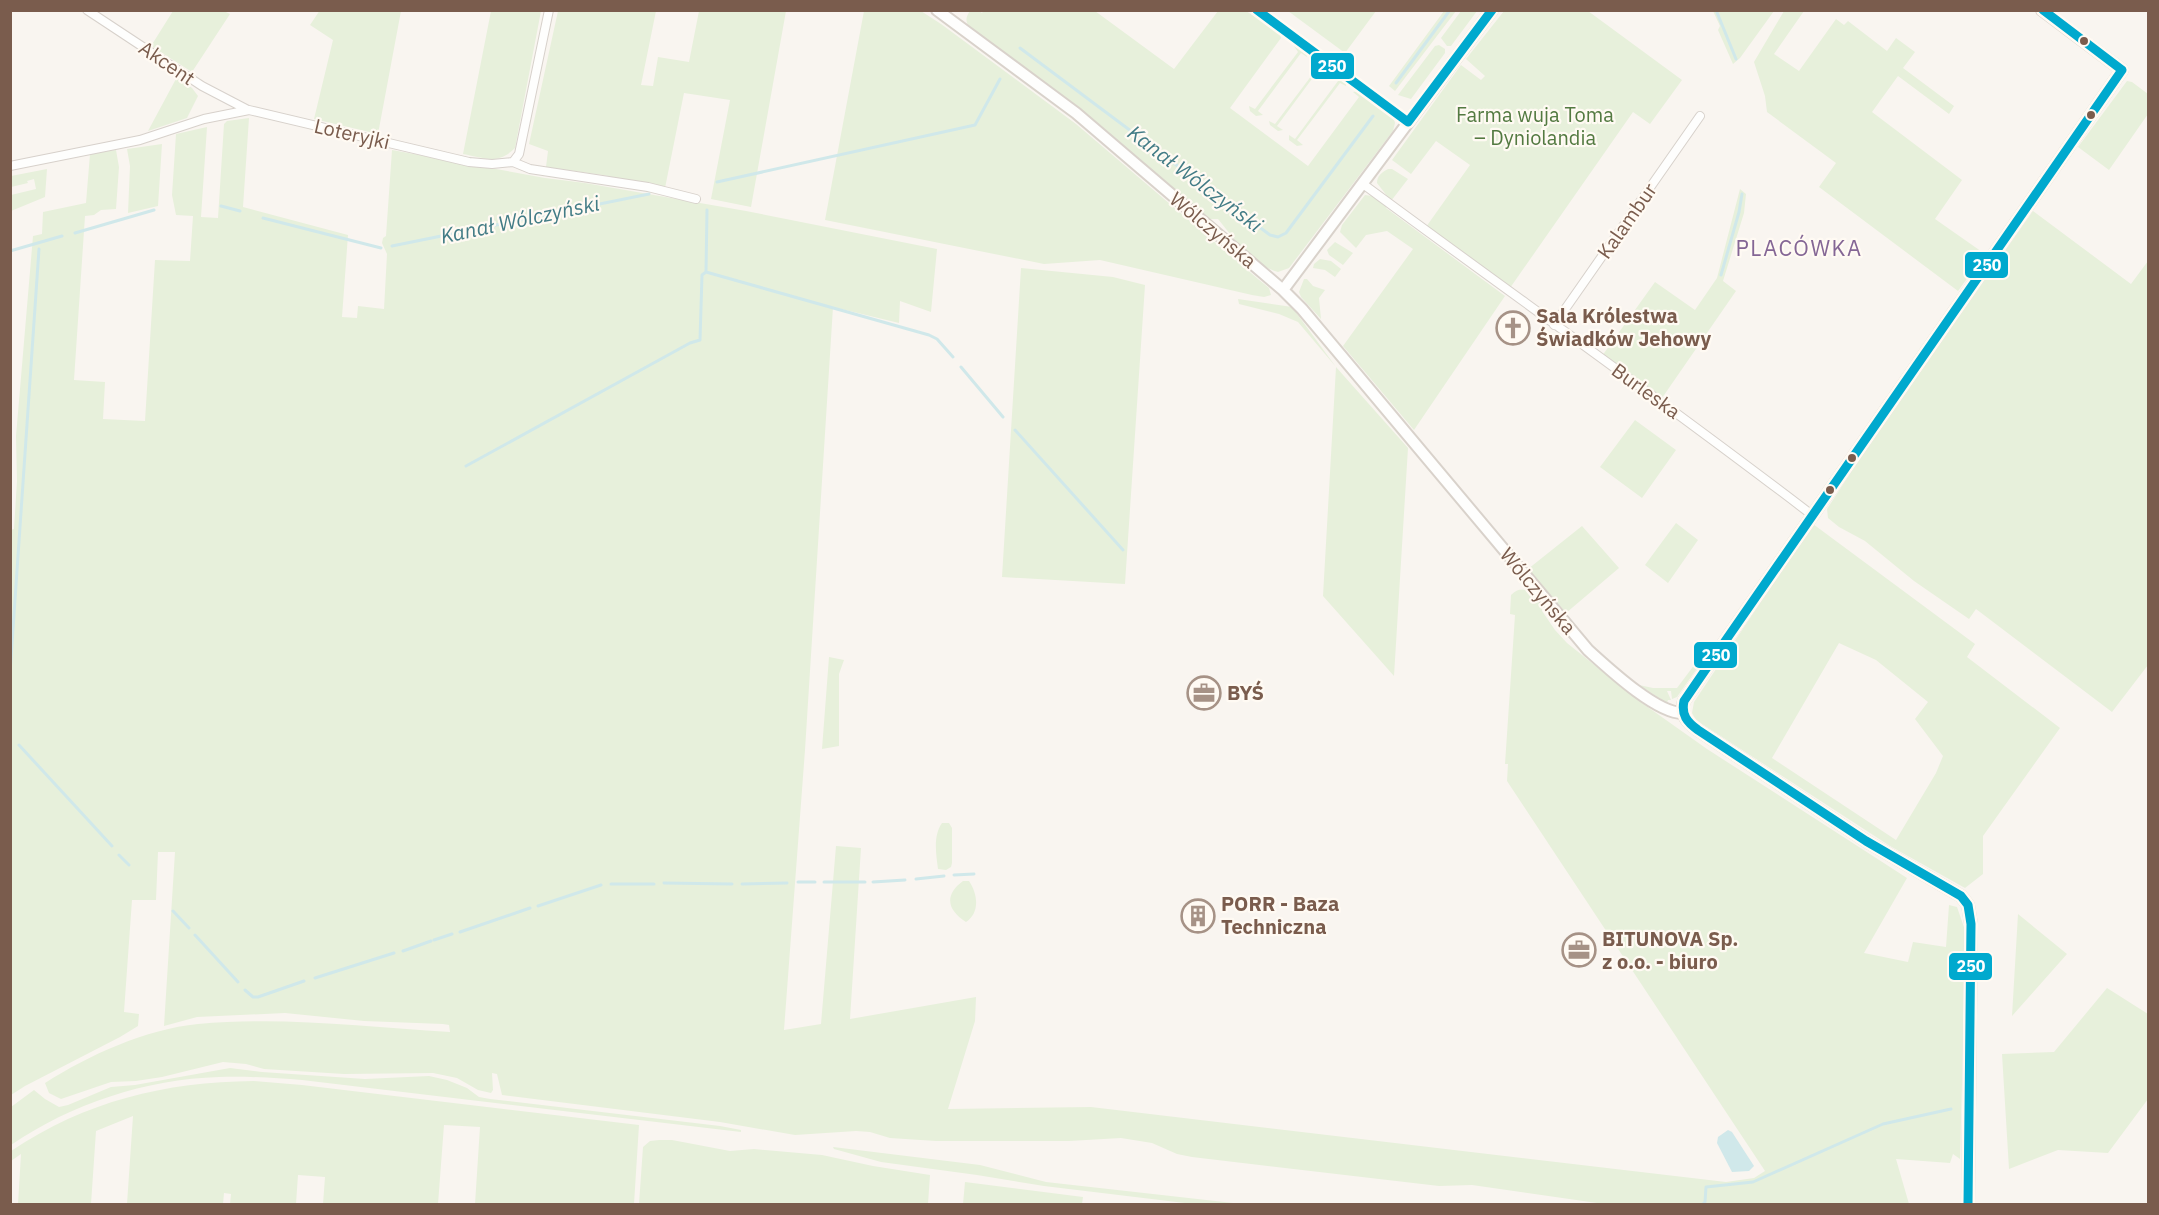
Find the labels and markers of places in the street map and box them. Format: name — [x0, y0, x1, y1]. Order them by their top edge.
unlabelled marker — [2078, 35, 2090, 47]
unlabelled marker — [2085, 109, 2097, 121]
place label: Sala Królestwa Świadków Jehowy — [1536, 302, 1711, 352]
church icon: Sala Królestwa Świadków Jehowy — [1495, 310, 1531, 346]
unlabelled marker — [1846, 452, 1858, 464]
unlabelled marker — [1824, 484, 1836, 496]
office icon: BYŚ — [1186, 675, 1222, 711]
place label: BYŚ — [1227, 679, 1264, 706]
place label: PORR - Baza Techniczna — [1221, 890, 1339, 940]
building icon: PORR - Baza Techniczna — [1180, 898, 1216, 934]
place label: BITUNOVA Sp. z o.o. - biuro — [1602, 925, 1738, 975]
office icon: BITUNOVA Sp. z o.o. - biuro — [1561, 932, 1597, 968]

